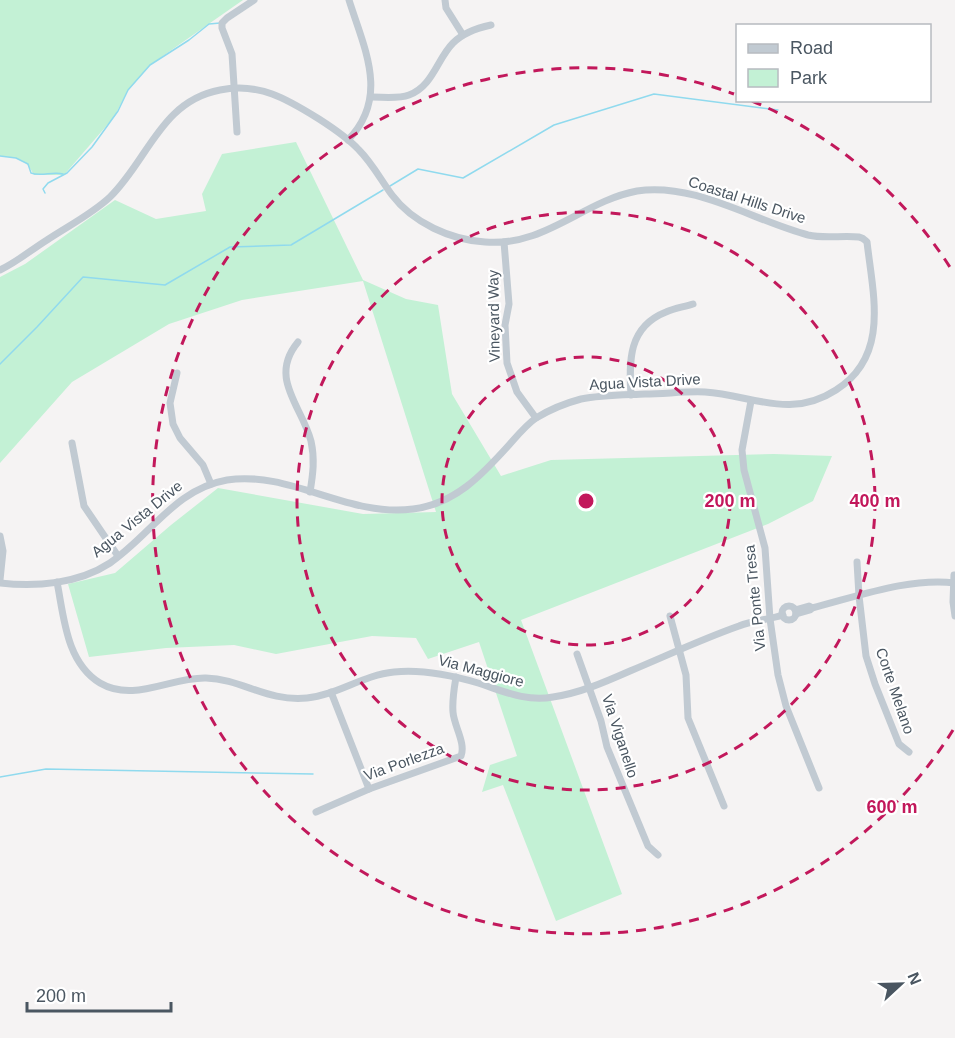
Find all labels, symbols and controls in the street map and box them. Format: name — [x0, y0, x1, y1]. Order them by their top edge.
legend — [736, 24, 931, 102]
text: Road — [790, 38, 833, 58]
text: Park — [790, 68, 828, 88]
street label: Coastal Hills Drive — [686, 173, 808, 227]
street label: Vineyard Way — [484, 269, 503, 362]
street label: Agua Vista Drive — [589, 370, 701, 393]
street label: Agua Vista Drive — [88, 477, 185, 560]
centre of rings — [576, 491, 596, 511]
text: 200 m — [704, 491, 756, 511]
text: 400 m — [849, 491, 901, 511]
street label: Via Ponte Tresa — [740, 544, 769, 652]
street label: Corte Melano — [873, 645, 918, 736]
street label: Via Maggiore — [436, 651, 526, 690]
street label: Via Viganello — [599, 692, 642, 780]
street label: Via Porlezza — [361, 739, 447, 784]
text: 600 m — [866, 797, 918, 817]
north arrow — [871, 954, 931, 1014]
text: N — [904, 970, 924, 987]
scale bar — [27, 975, 171, 1013]
text: 200 m — [36, 986, 86, 1006]

